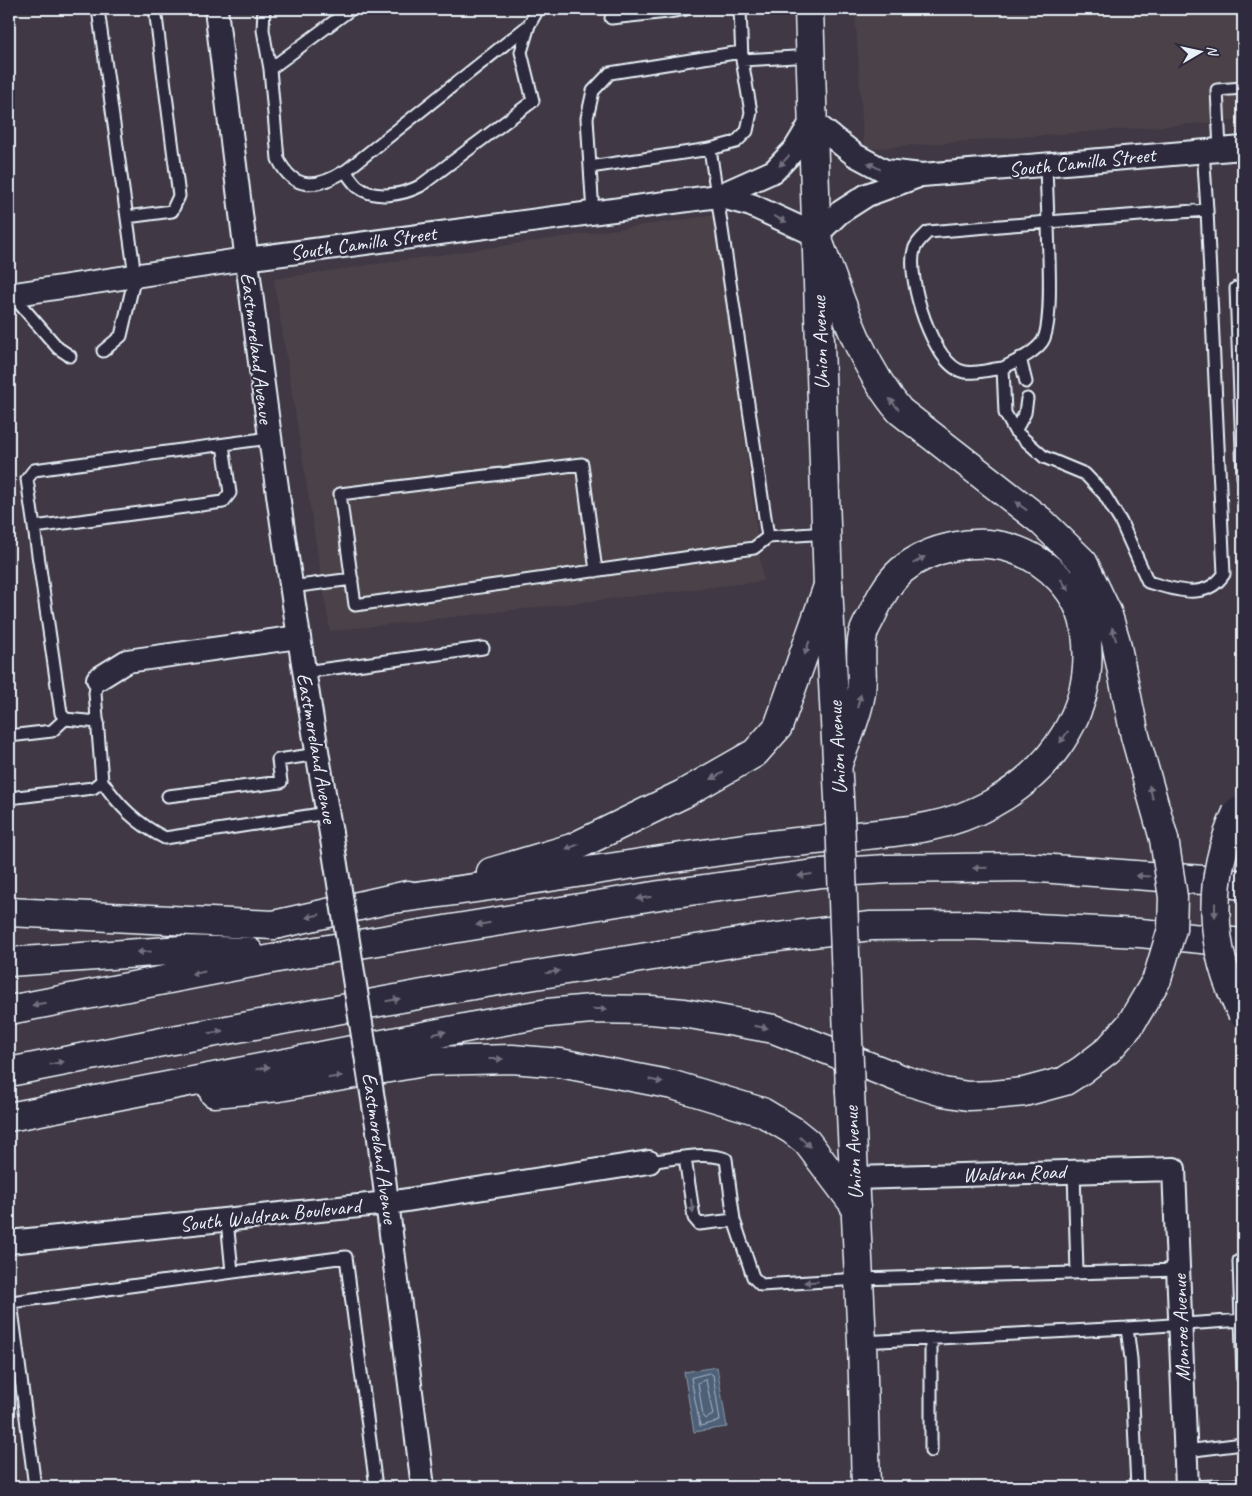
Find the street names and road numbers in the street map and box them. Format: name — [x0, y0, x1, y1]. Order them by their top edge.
street label: South Camilla Street — [1007, 141, 1159, 183]
street label: South Camilla Street — [288, 220, 440, 266]
street label: Eastmoreland Avenue — [235, 271, 279, 427]
street label: Union Avenue — [805, 295, 835, 390]
street label: Eastmoreland Avenue — [291, 671, 343, 827]
street label: Union Avenue — [822, 699, 852, 795]
street label: Eastmoreland Avenue — [357, 1071, 404, 1227]
street label: Union Avenue — [838, 1104, 868, 1200]
street label: Waldran Road — [962, 1158, 1069, 1188]
street label: South Waldran Boulevard — [179, 1192, 365, 1237]
street label: Monroe Avenue — [1166, 1273, 1196, 1382]

